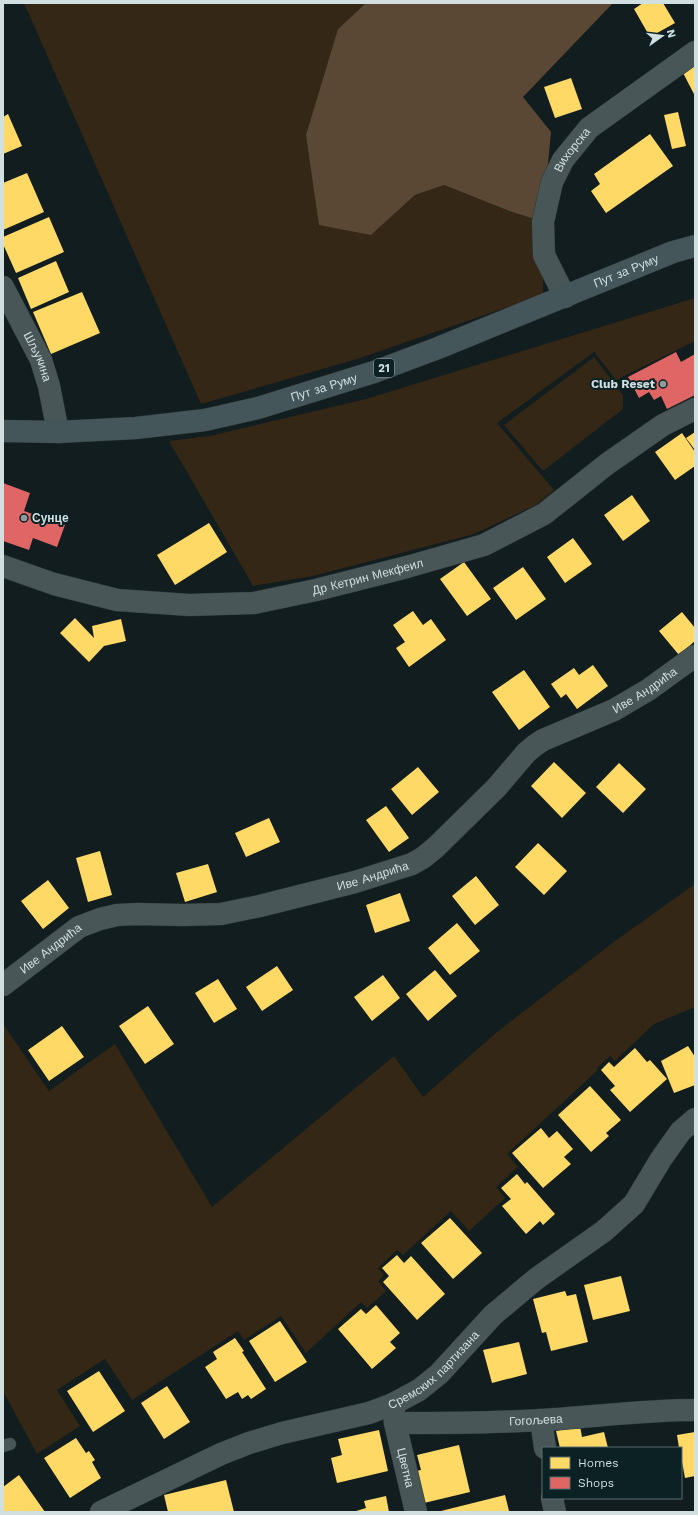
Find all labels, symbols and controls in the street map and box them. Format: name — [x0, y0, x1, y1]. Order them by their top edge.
north arrow — [642, 16, 682, 56]
text: N — [664, 28, 679, 39]
street label: Вихорска — [551, 125, 594, 174]
street label: Пут за Руму — [592, 252, 661, 291]
street label: Шљукина — [21, 329, 54, 384]
road number: 21 — [374, 359, 394, 377]
street label: Пут за Руму — [289, 371, 359, 404]
place label: Club Reset — [591, 377, 656, 391]
marker: Club Reset — [658, 379, 668, 389]
place label: Сунце — [32, 511, 69, 525]
marker: Сунце — [19, 513, 29, 523]
street label: Др Кетрин Мекфеил — [311, 556, 425, 598]
street label: Иве Андрића — [610, 664, 680, 716]
street label: Иве Андрића — [335, 858, 410, 893]
street label: Иве Андрића — [17, 920, 85, 977]
street label: Сремских партизана — [386, 1328, 482, 1412]
street label: Гогољева — [509, 1412, 563, 1429]
street label: Цветна — [394, 1447, 417, 1489]
legend — [542, 1447, 682, 1499]
text: Homes — [578, 1456, 619, 1470]
text: Shops — [578, 1476, 614, 1490]

